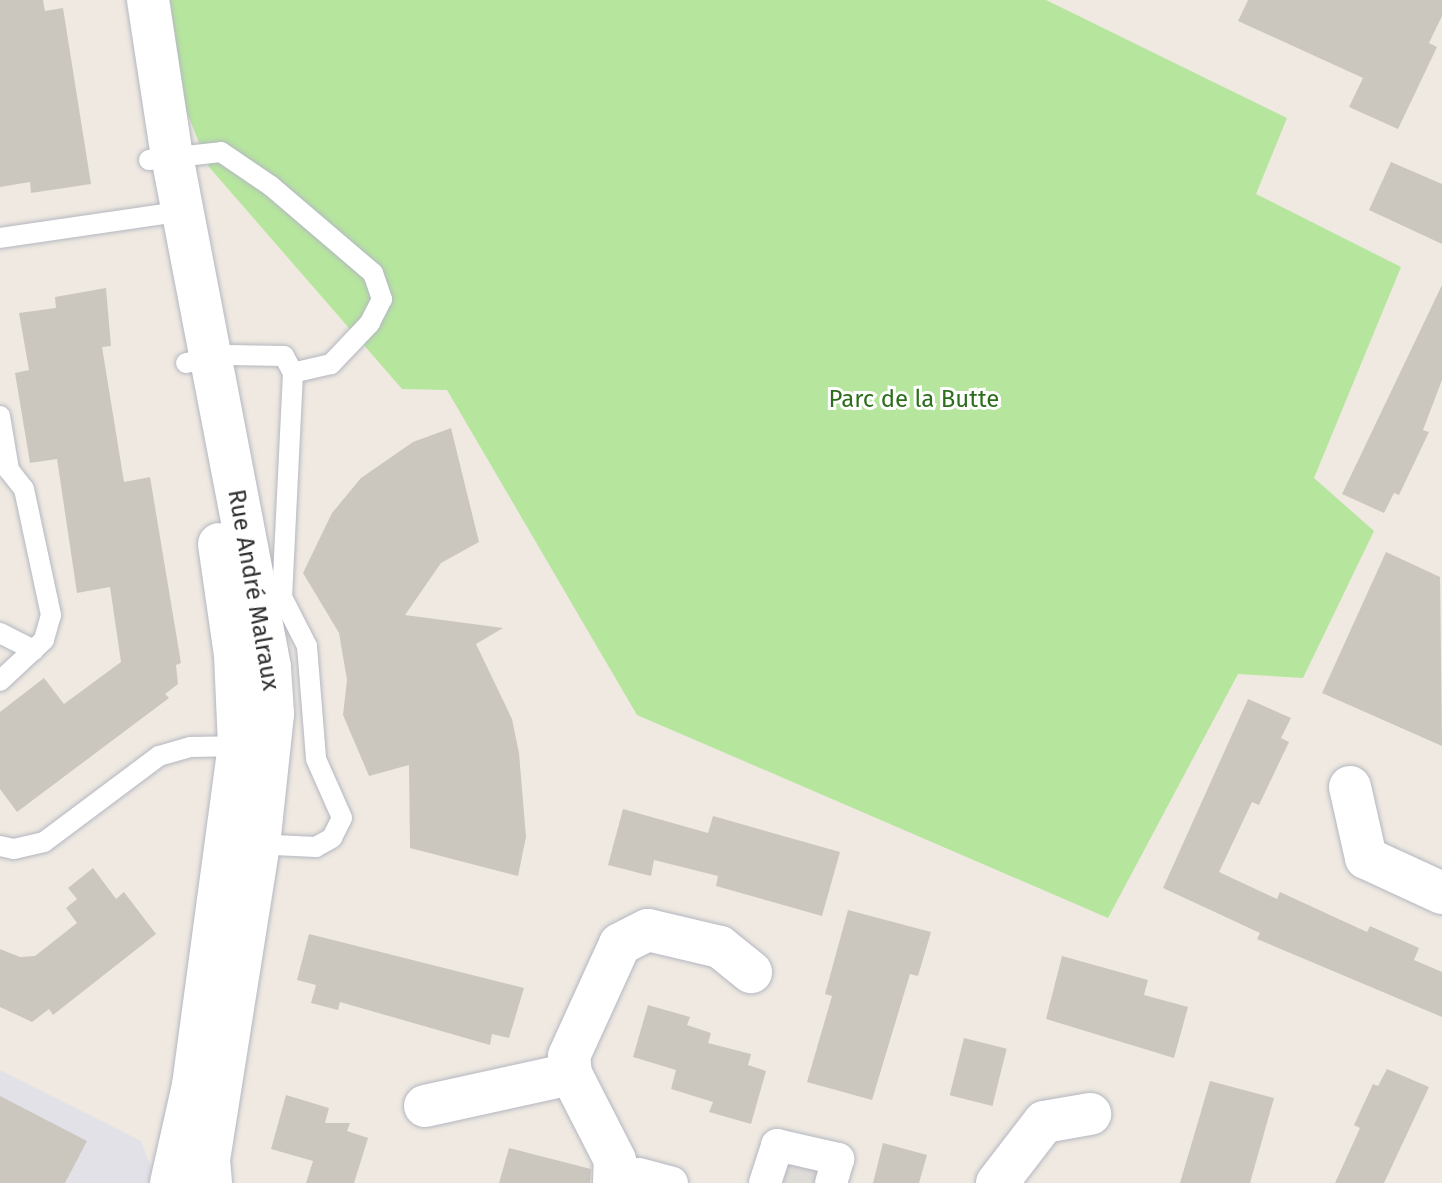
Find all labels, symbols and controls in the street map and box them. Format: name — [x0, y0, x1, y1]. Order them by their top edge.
park label: Parc de la Butte — [829, 386, 999, 414]
street label: Rue André Malraux — [221, 487, 285, 693]

